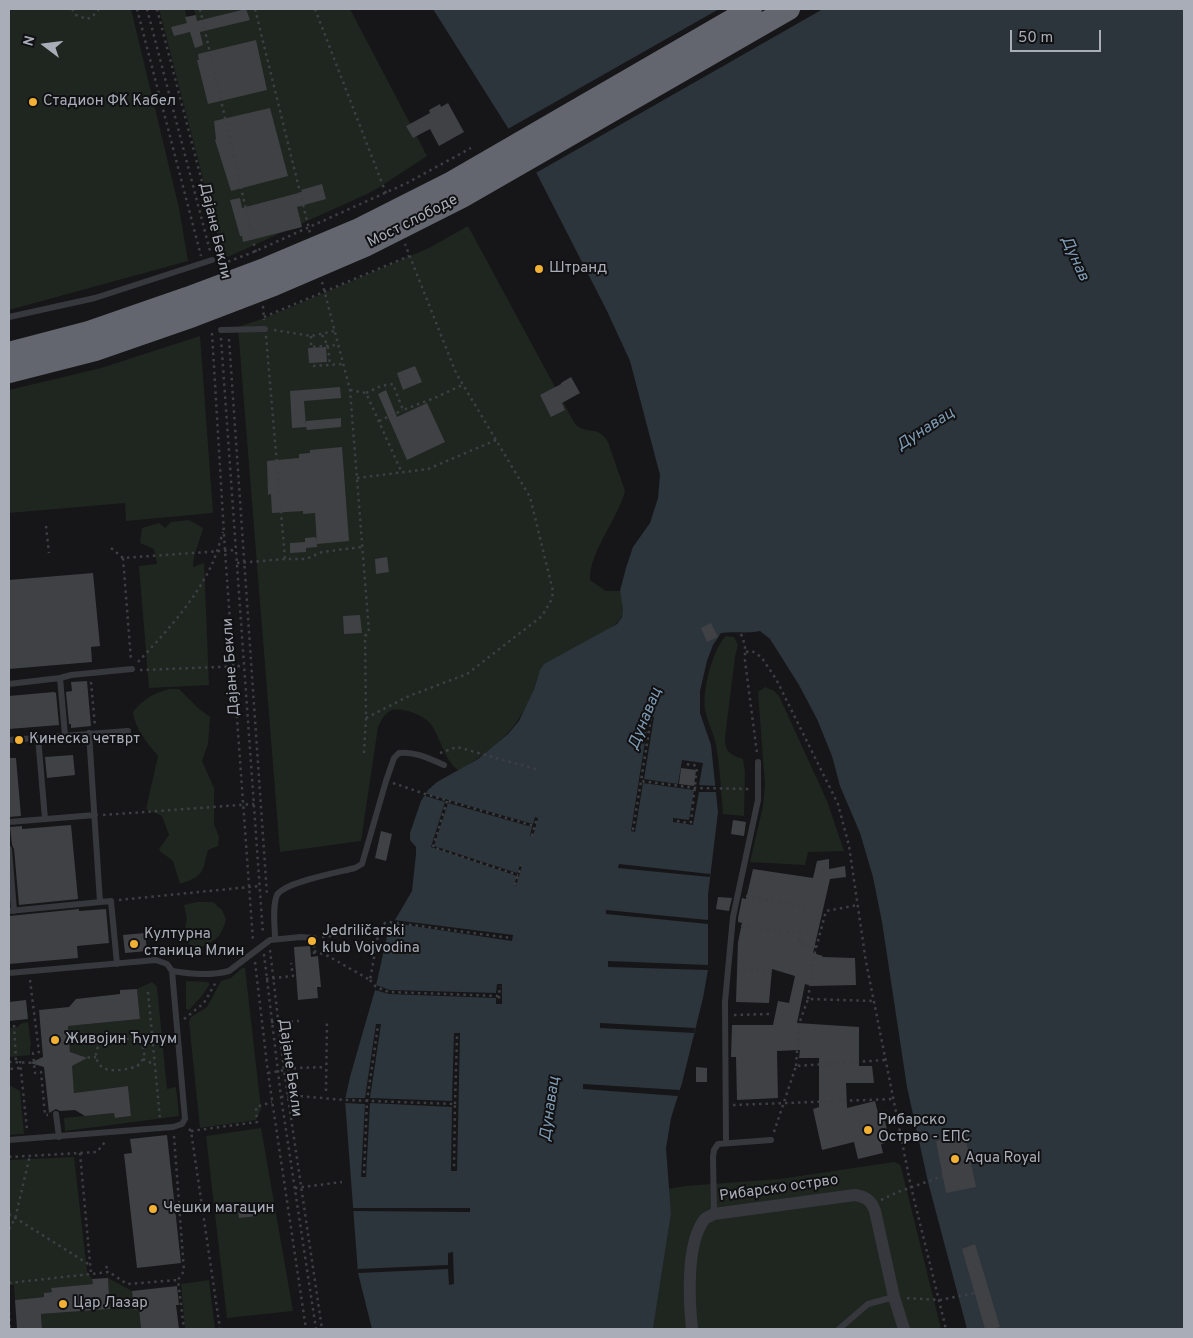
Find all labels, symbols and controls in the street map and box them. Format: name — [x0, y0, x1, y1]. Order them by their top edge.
north arrow — [20, 20, 70, 70]
scale bar — [1013, 20, 1104, 52]
text: 50 m — [1018, 29, 1053, 48]
text: N — [21, 34, 40, 48]
place label: Стадион ФК Кабел — [43, 93, 176, 111]
marker: Стадион ФК Кабел — [27, 96, 39, 108]
street label: Дајане Бекли — [194, 181, 234, 281]
street label: Мост слободе — [365, 192, 461, 252]
water label: Дунав — [1056, 234, 1092, 284]
place label: Штранд — [549, 260, 607, 278]
marker: Штранд — [533, 263, 545, 275]
water label: Дунавац — [893, 404, 959, 456]
street label: Дајане Бекли — [220, 617, 244, 717]
water label: Дунавац — [625, 685, 667, 753]
place label: Кинеска четврт — [29, 731, 140, 749]
marker: Кинеска четврт — [13, 734, 25, 746]
place label: Jedriličarski klub Vojvodina — [322, 923, 420, 958]
place label: Културна станица Млин — [144, 926, 244, 961]
marker: Jedriličarski klub Vojvodina — [306, 935, 318, 947]
marker: Културна станица Млин — [128, 938, 140, 950]
street label: Дајане Бекли — [273, 1018, 305, 1118]
place label: Живојин Ћулум — [65, 1031, 177, 1049]
marker: Живојин Ћулум — [49, 1034, 61, 1046]
water label: Дунавац — [537, 1075, 565, 1143]
place label: Рибарско Острво - ЕПС — [878, 1112, 971, 1147]
marker: Рибарско Острво - ЕПС — [862, 1124, 874, 1136]
place label: Aqua Royal — [965, 1150, 1041, 1168]
marker: Aqua Royal — [949, 1153, 961, 1165]
street label: Рибарско острво — [718, 1172, 840, 1206]
place label: Чешки магацин — [163, 1200, 274, 1218]
marker: Чешки магацин — [147, 1203, 159, 1215]
place label: Цар Лазар — [73, 1295, 148, 1313]
marker: Цар Лазар — [57, 1298, 69, 1310]

